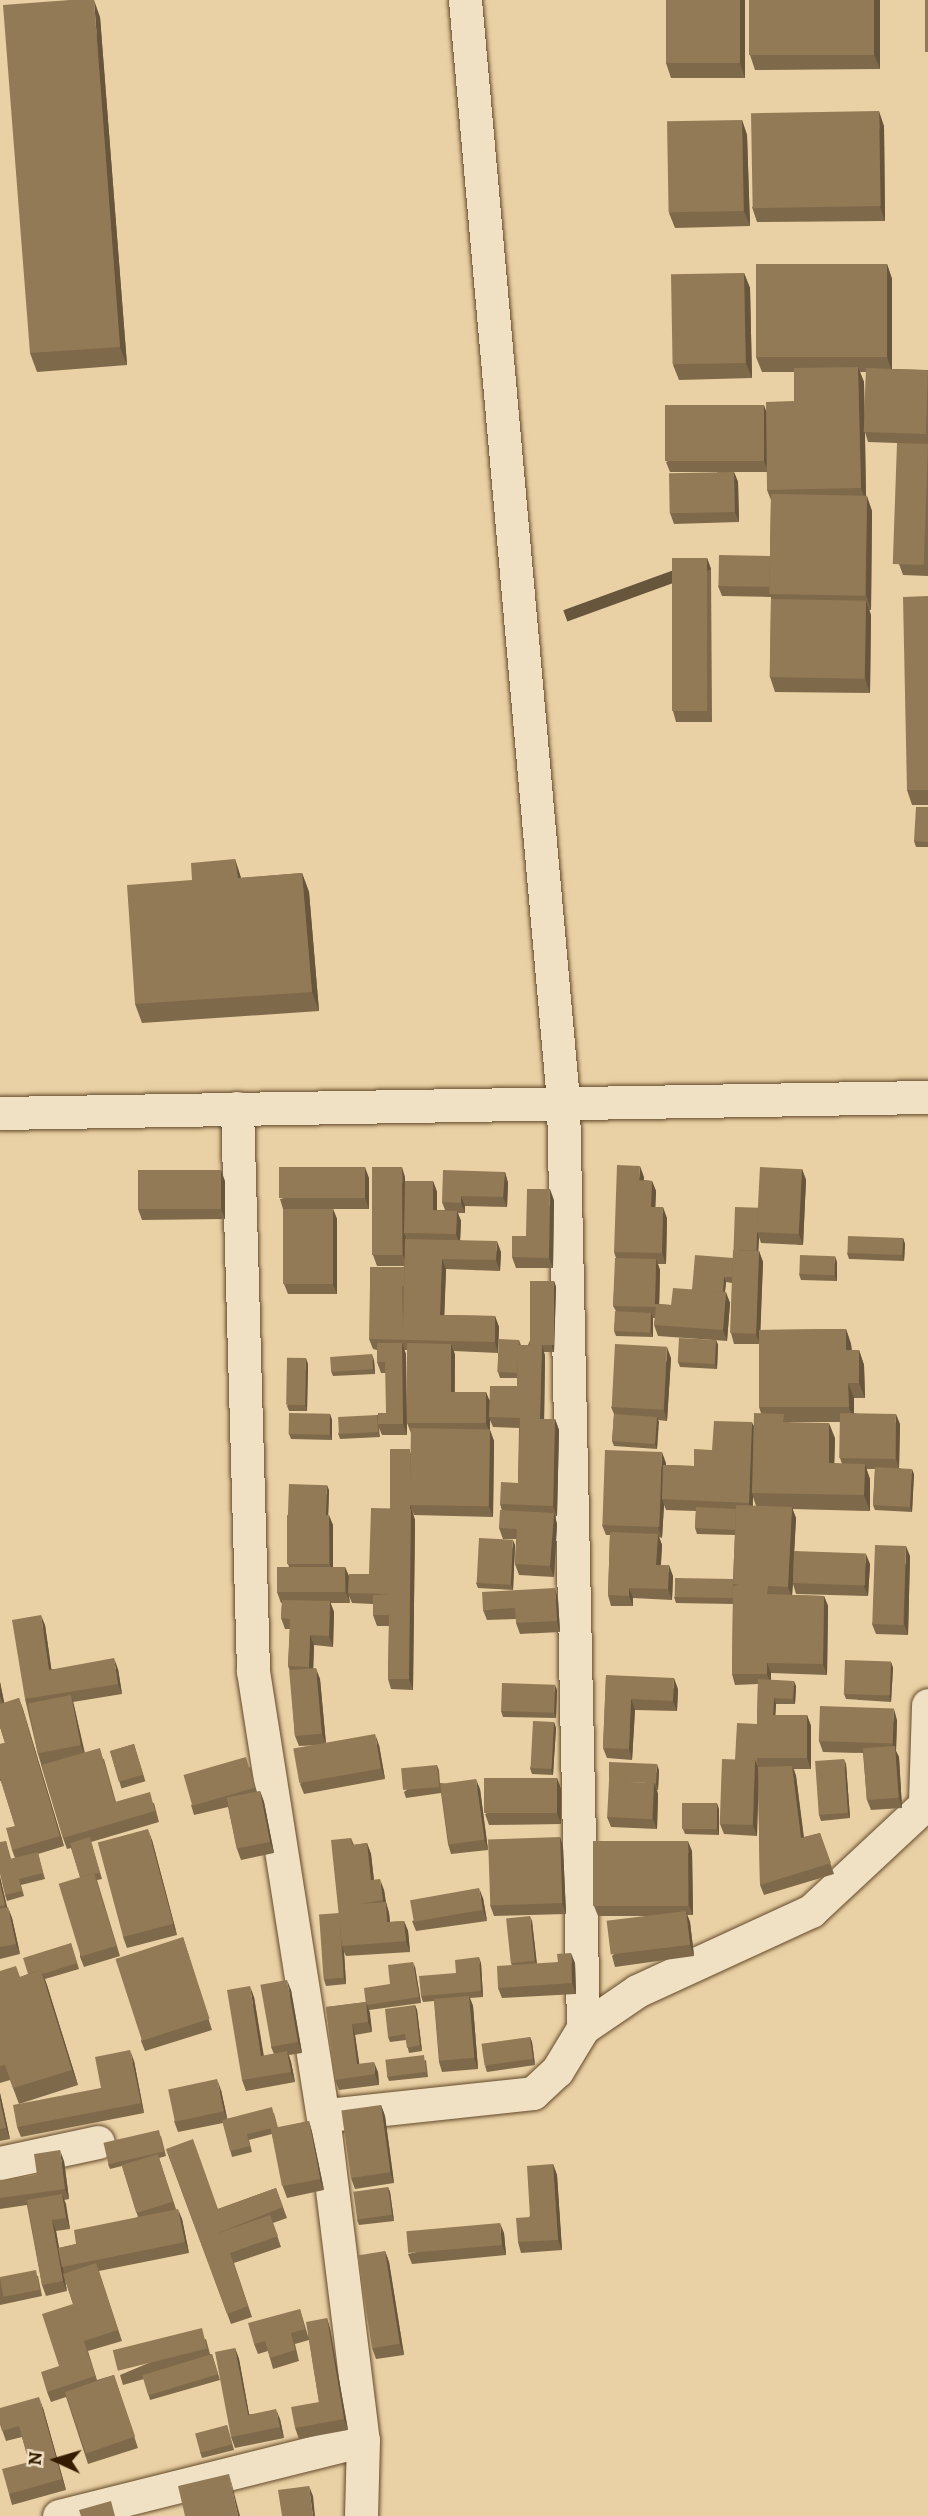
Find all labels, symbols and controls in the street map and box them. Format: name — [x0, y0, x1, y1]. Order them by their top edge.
north arrow — [21, 2425, 91, 2495]
text: N — [22, 2451, 49, 2466]

